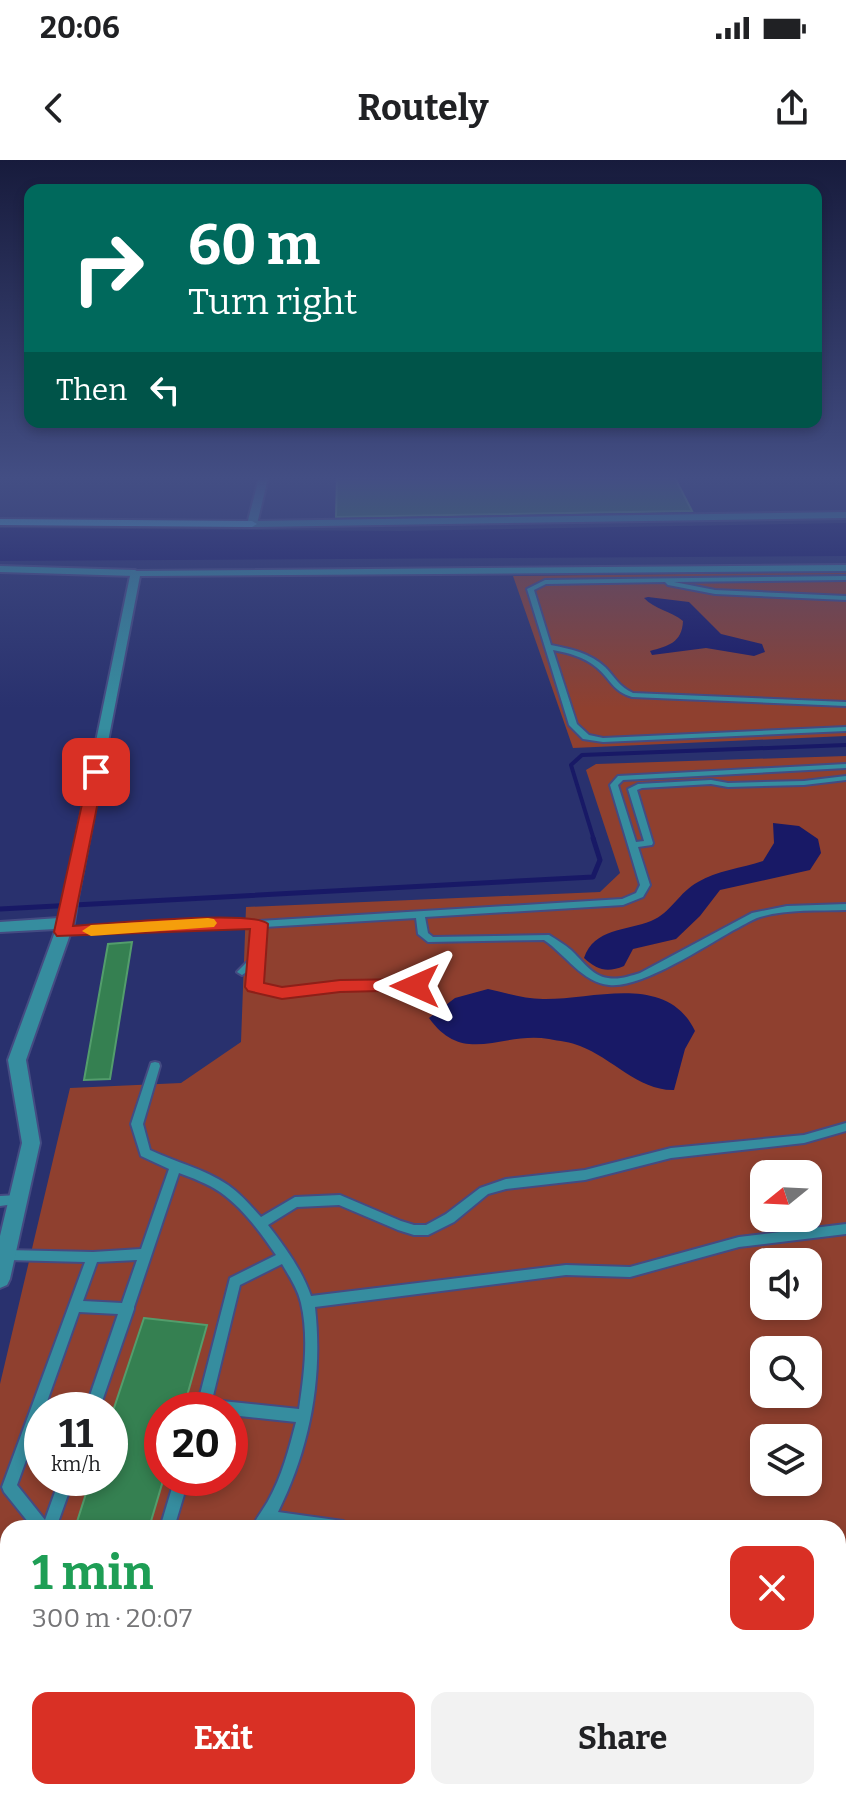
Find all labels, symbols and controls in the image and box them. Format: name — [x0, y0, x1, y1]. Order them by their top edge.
text: 20:06 — [40, 10, 120, 46]
icon: back — [32, 86, 76, 130]
text: Routely — [358, 86, 488, 130]
icon: share — [770, 86, 814, 130]
text: 60 m — [188, 212, 320, 279]
icon: right — [56, 216, 160, 320]
text: Turn right — [188, 280, 357, 324]
icon: left — [143, 368, 187, 412]
text: Then — [56, 372, 127, 408]
pin — [62, 738, 130, 806]
icon: arrive — [74, 750, 118, 794]
position arrow — [373, 944, 457, 1028]
north arrow — [750, 1160, 822, 1232]
map controls — [750, 1160, 822, 1496]
button: sound — [750, 1248, 822, 1320]
button: search — [750, 1336, 822, 1408]
speed limit sign: 20 — [144, 1392, 248, 1496]
text: 11 — [59, 1410, 93, 1458]
button: layers — [750, 1424, 822, 1496]
text: km/h — [51, 1452, 101, 1476]
text: 1 min — [32, 1544, 153, 1602]
button: close — [730, 1546, 814, 1630]
text: 300 m · 20:07 — [32, 1603, 192, 1634]
button: Exit — [32, 1692, 415, 1784]
button: Share — [431, 1692, 814, 1784]

